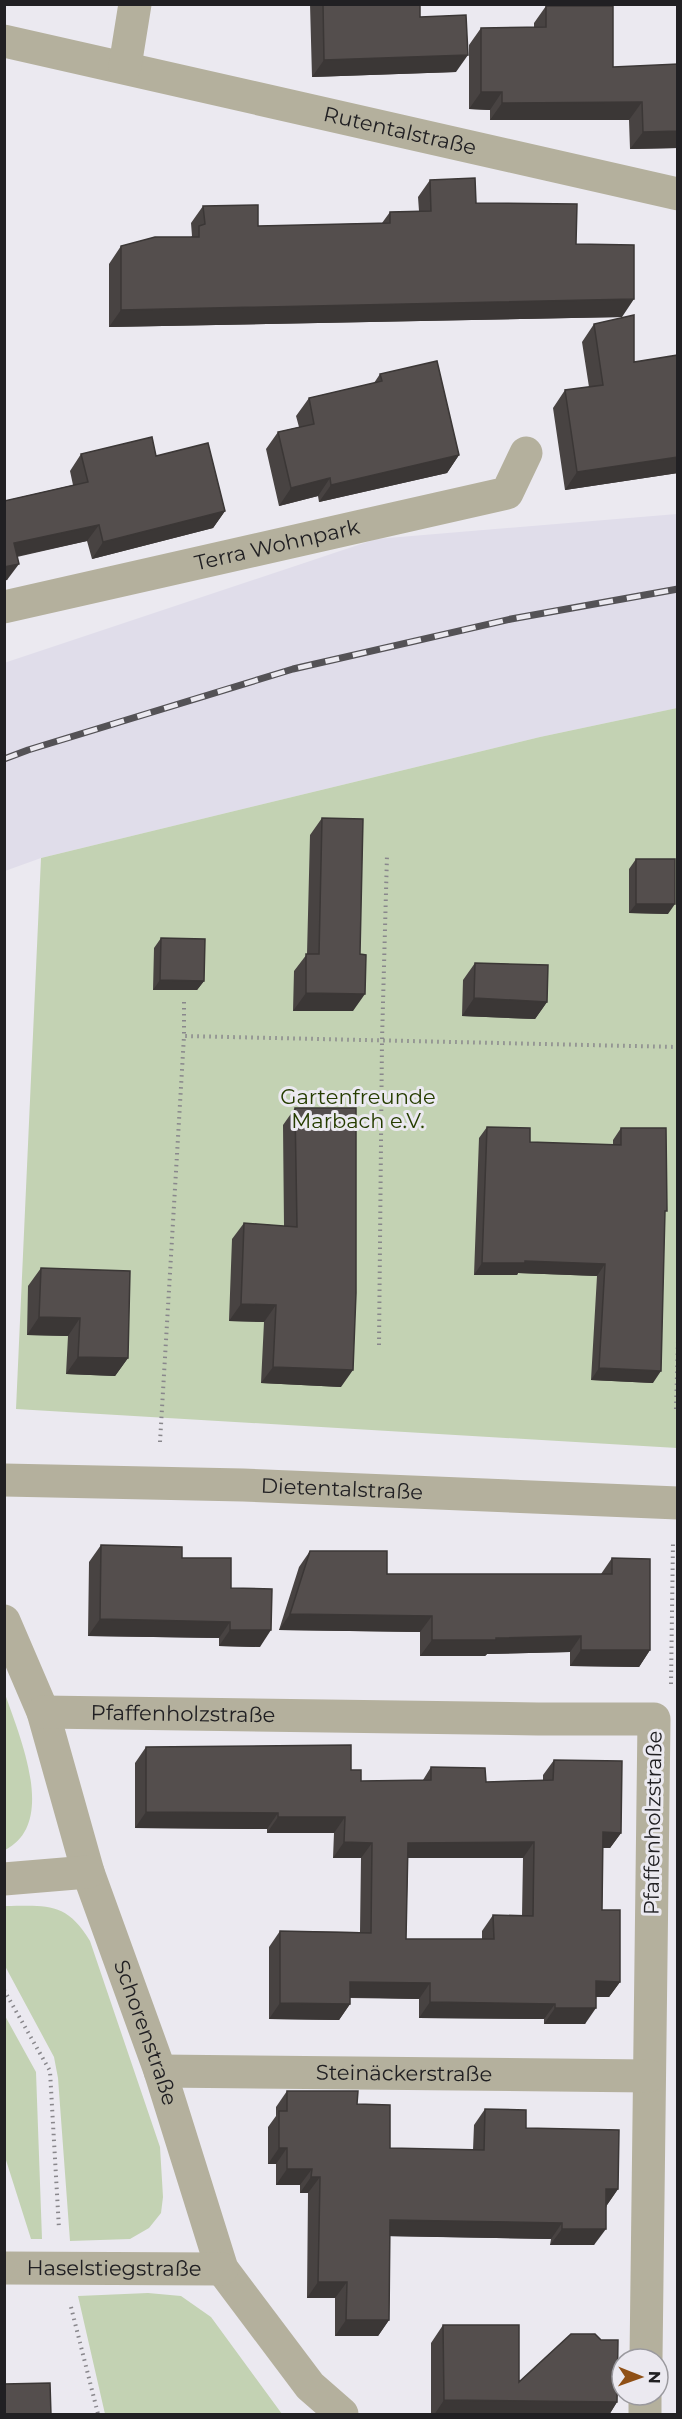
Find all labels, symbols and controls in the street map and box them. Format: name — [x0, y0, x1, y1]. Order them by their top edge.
street label: Rutentalstraße — [321, 101, 479, 160]
street label: Terra Wohnpark — [192, 514, 362, 575]
park label: Gartenfreunde Marbach e.V. — [280, 1084, 436, 1133]
street label: Dietentalstraße — [260, 1473, 424, 1504]
street label: Pfaffenholzstraße — [91, 1700, 275, 1727]
street label: Pfaffenholzstraße — [638, 1731, 667, 1915]
street label: Schorenstraße — [109, 1956, 183, 2108]
street label: Steinäckerstraße — [316, 2060, 492, 2086]
street label: Haselstiegstraße — [26, 2255, 202, 2281]
north arrow — [610, 2347, 670, 2407]
text: N — [645, 2371, 664, 2384]

